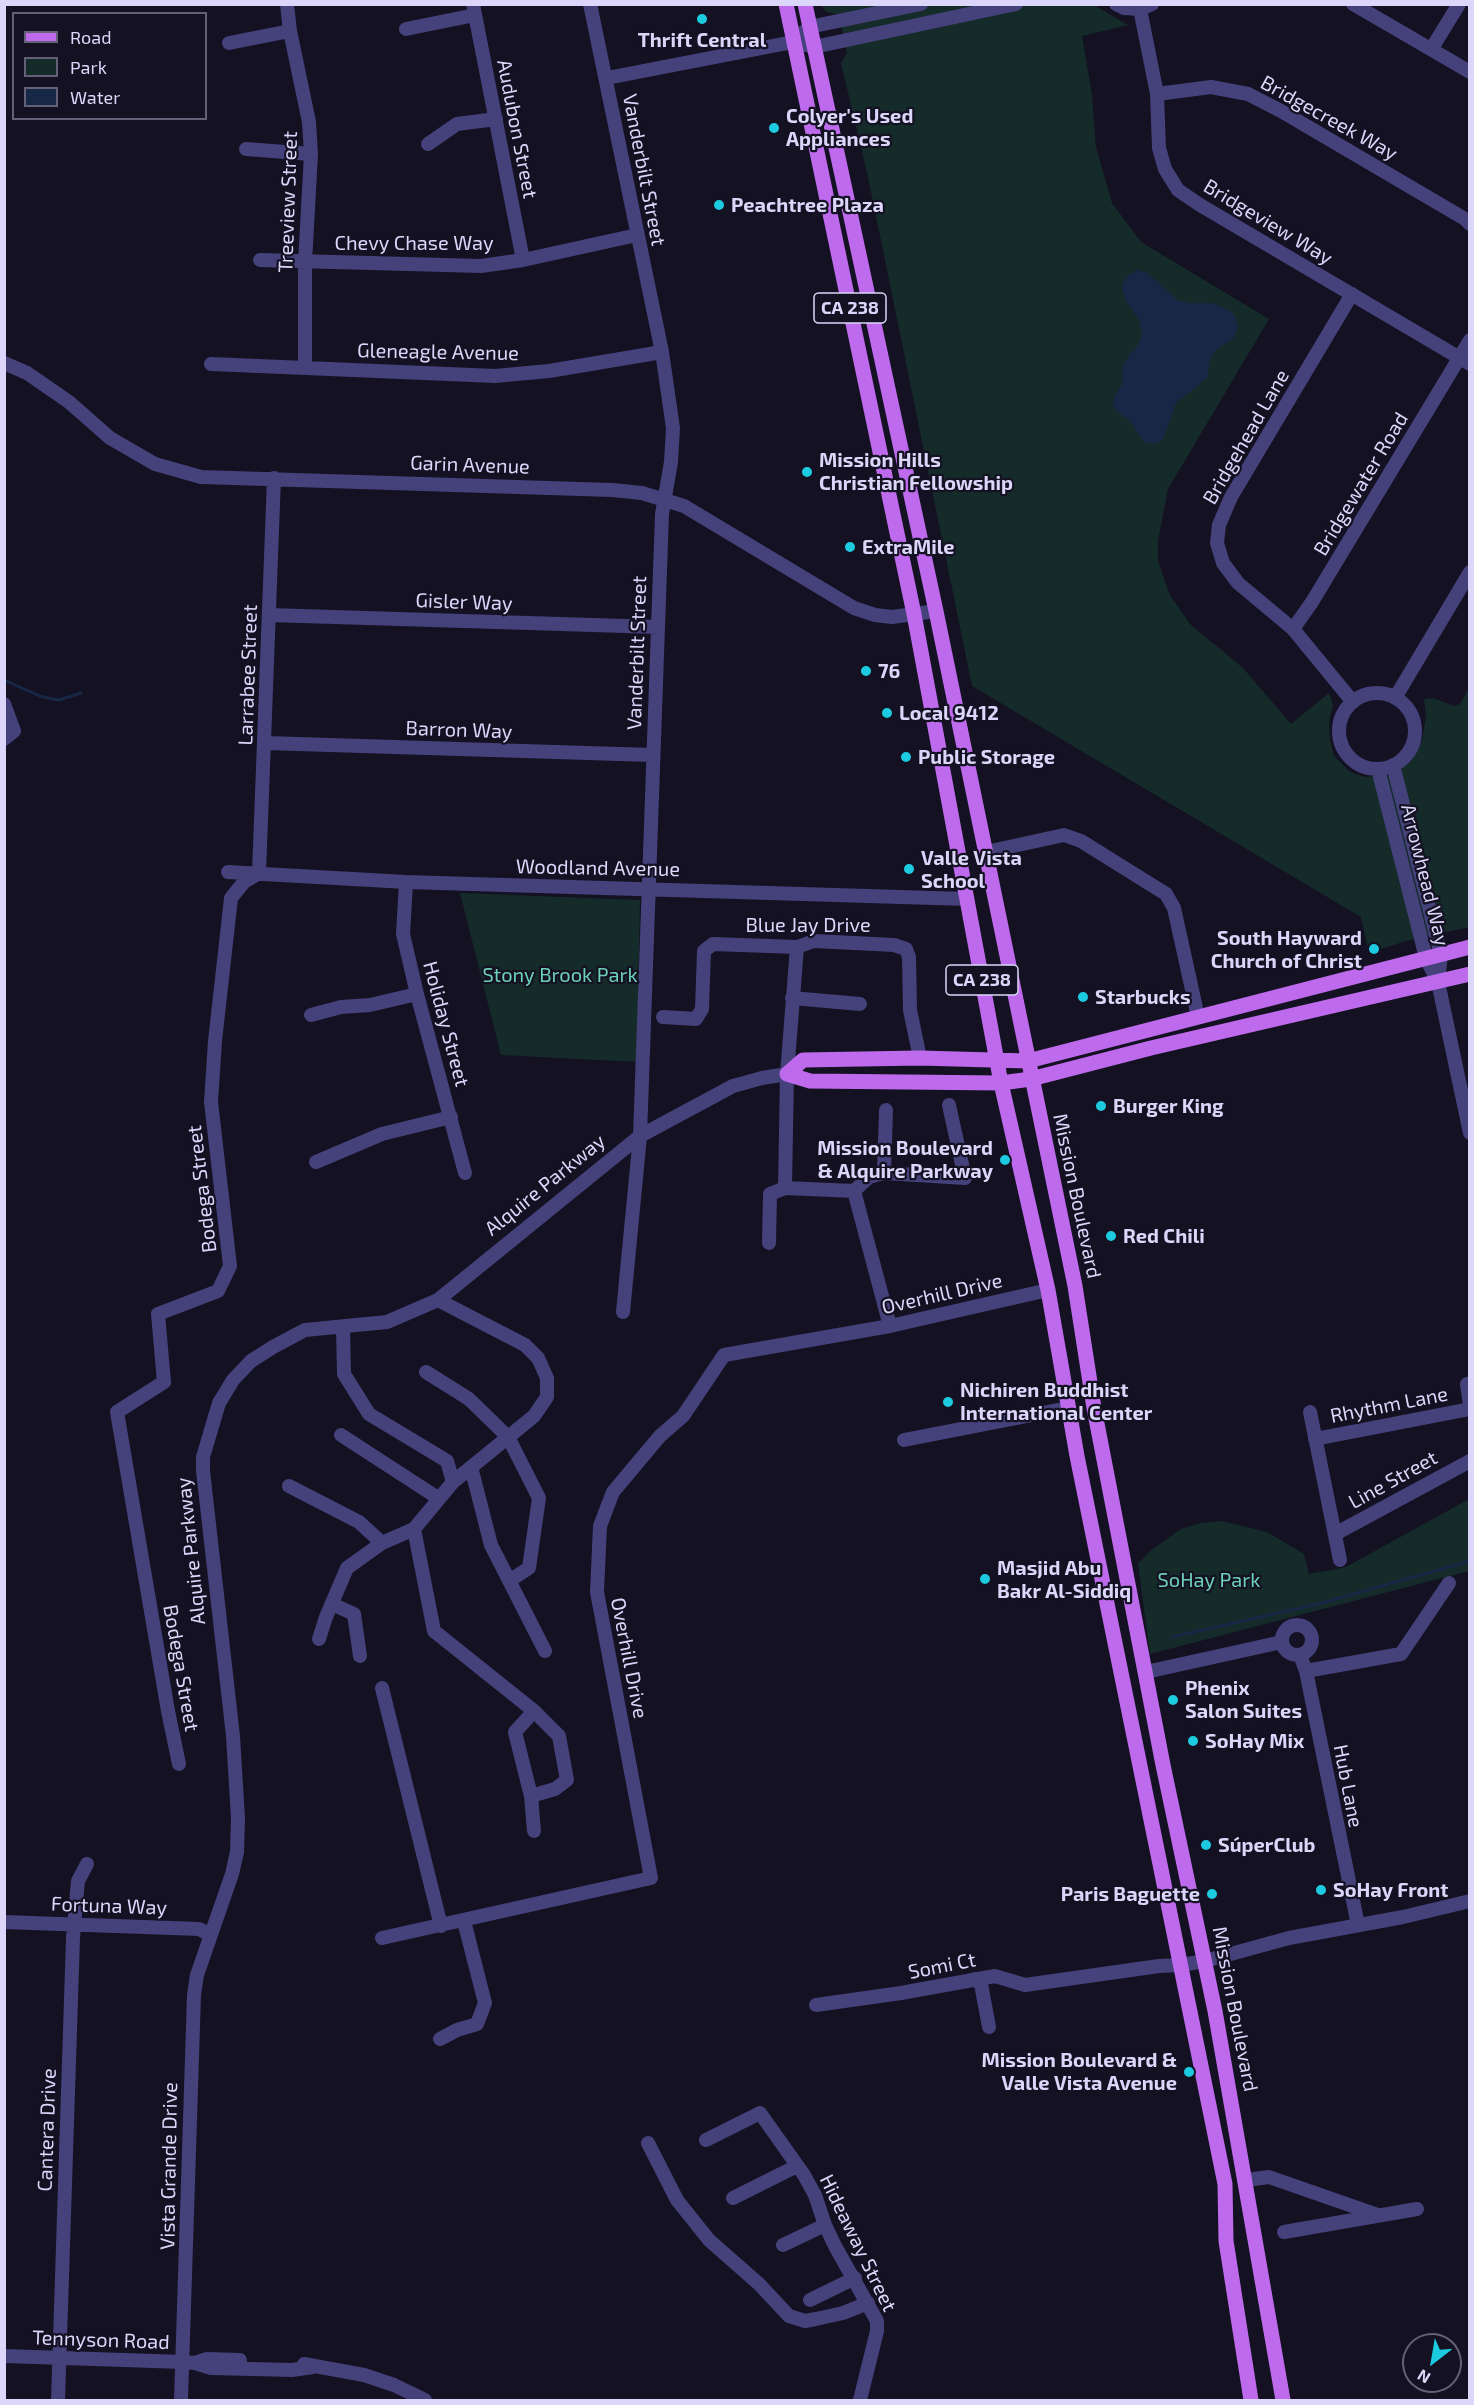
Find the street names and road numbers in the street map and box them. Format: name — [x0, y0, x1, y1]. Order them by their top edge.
street label: Audubon Street — [492, 57, 542, 201]
street label: Bridgecreek Way — [1256, 71, 1402, 165]
street label: Vanderbilt Street — [618, 92, 670, 248]
street label: Treeview Street — [274, 131, 302, 273]
street label: Bridgeview Way — [1199, 174, 1337, 270]
street label: Chevy Chase Way — [335, 231, 493, 255]
road number: CA 238 — [814, 293, 886, 323]
street label: Gleneagle Avenue — [357, 339, 519, 365]
street label: Bridgehead Lane — [1198, 365, 1294, 509]
street label: Bridgewater Road — [1309, 408, 1413, 560]
street label: Garin Avenue — [410, 451, 530, 479]
street label: Vanderbilt Street — [622, 575, 652, 731]
street label: Gisler Way — [415, 588, 513, 616]
street label: Larrabee Street — [234, 604, 262, 746]
street label: Barron Way — [405, 716, 513, 744]
street label: Arrowhead Way — [1396, 801, 1454, 949]
street label: Woodland Avenue — [516, 855, 680, 881]
street label: Blue Jay Drive — [745, 913, 871, 937]
street label: Holiday Street — [418, 959, 474, 1089]
road number: CA 238 — [946, 965, 1018, 995]
street label: Mission Boulevard — [1048, 1111, 1106, 1281]
street label: Bodega Street — [182, 1124, 222, 1254]
street label: Alquire Parkway — [480, 1129, 610, 1241]
street label: Overhill Drive — [879, 1268, 1005, 1320]
street label: Rhythm Lane — [1328, 1382, 1450, 1428]
street label: Line Street — [1344, 1446, 1442, 1514]
street label: Alquire Parkway — [171, 1476, 211, 1626]
street label: Overhill Drive — [605, 1595, 653, 1721]
street label: Bodega Street — [158, 1603, 204, 1733]
street label: Hub Lane — [1328, 1742, 1368, 1830]
street label: Fortuna Way — [51, 1892, 167, 1920]
street label: Mission Boulevard — [1207, 1924, 1263, 2094]
street label: Somi Ct — [906, 1948, 978, 1984]
street label: Cantera Drive — [33, 2068, 61, 2192]
street label: Vista Grande Drive — [156, 2082, 182, 2250]
street label: Hideaway Street — [814, 2171, 902, 2315]
street label: Tennyson Road — [32, 2326, 170, 2354]

